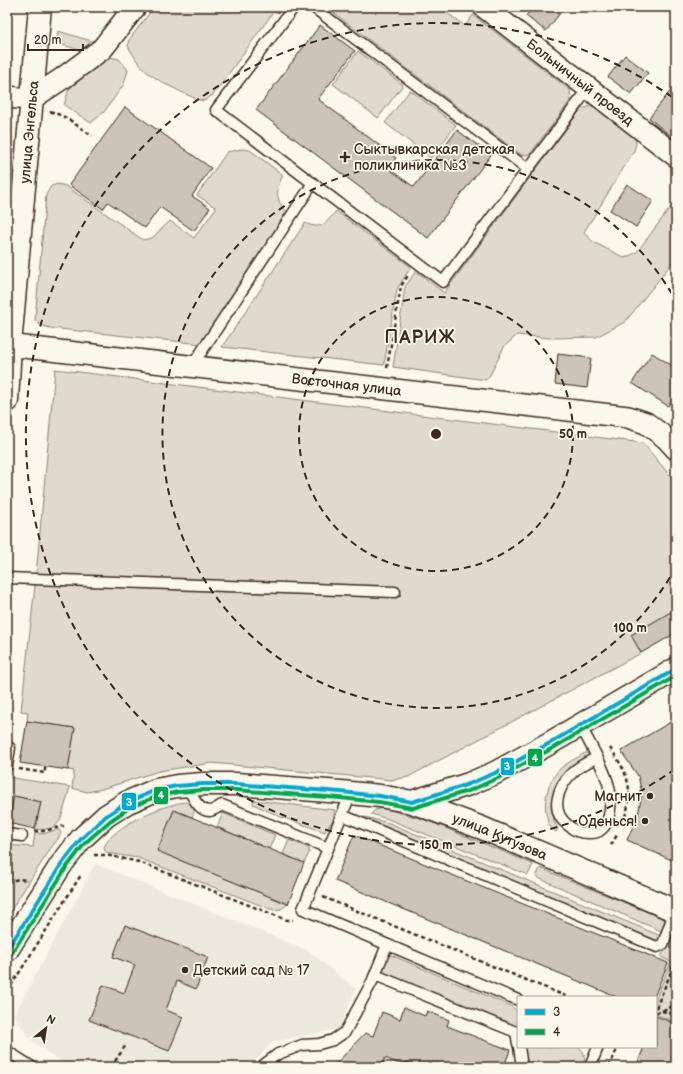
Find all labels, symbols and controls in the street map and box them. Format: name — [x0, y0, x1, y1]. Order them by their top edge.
scale bar — [28, 26, 83, 52]
text: 20 m — [34, 33, 61, 48]
street label: Больничный проезд — [523, 35, 637, 129]
street label: улица Энгельса — [16, 79, 43, 184]
place label: Сыктывкарская детская поликлиника №3 — [354, 141, 515, 174]
marker: Сыктывкарская детская поликлиника №3 — [339, 151, 351, 163]
district label: ПАРИЖ — [385, 327, 455, 348]
street label: Восточная улица — [291, 370, 403, 400]
centre of rings — [429, 427, 443, 441]
text: 50 m — [559, 427, 587, 442]
text: 100 m — [613, 621, 647, 636]
line badge: 4 — [527, 748, 543, 767]
text: 4 — [532, 752, 539, 765]
line badge: 3 — [500, 757, 515, 776]
text: 3 — [504, 760, 511, 773]
line badge: 4 — [153, 786, 169, 805]
place label: Магнит — [594, 788, 642, 805]
text: 4 — [158, 789, 165, 802]
marker: Магнит — [645, 791, 655, 801]
line badge: 3 — [121, 792, 137, 811]
text: 3 — [126, 796, 133, 809]
street label: улица Кутузова — [450, 810, 550, 864]
place label: Оденься! — [578, 813, 637, 830]
marker: Оденься! — [640, 816, 650, 826]
text: 150 m — [420, 838, 452, 853]
place label: Детский сад № 17 — [193, 962, 310, 979]
marker: Детский сад № 17 — [180, 965, 190, 975]
legend — [517, 996, 657, 1048]
text: 3 — [553, 1005, 560, 1020]
north arrow — [26, 1008, 66, 1048]
text: N — [44, 1012, 58, 1027]
text: 4 — [553, 1025, 561, 1040]

